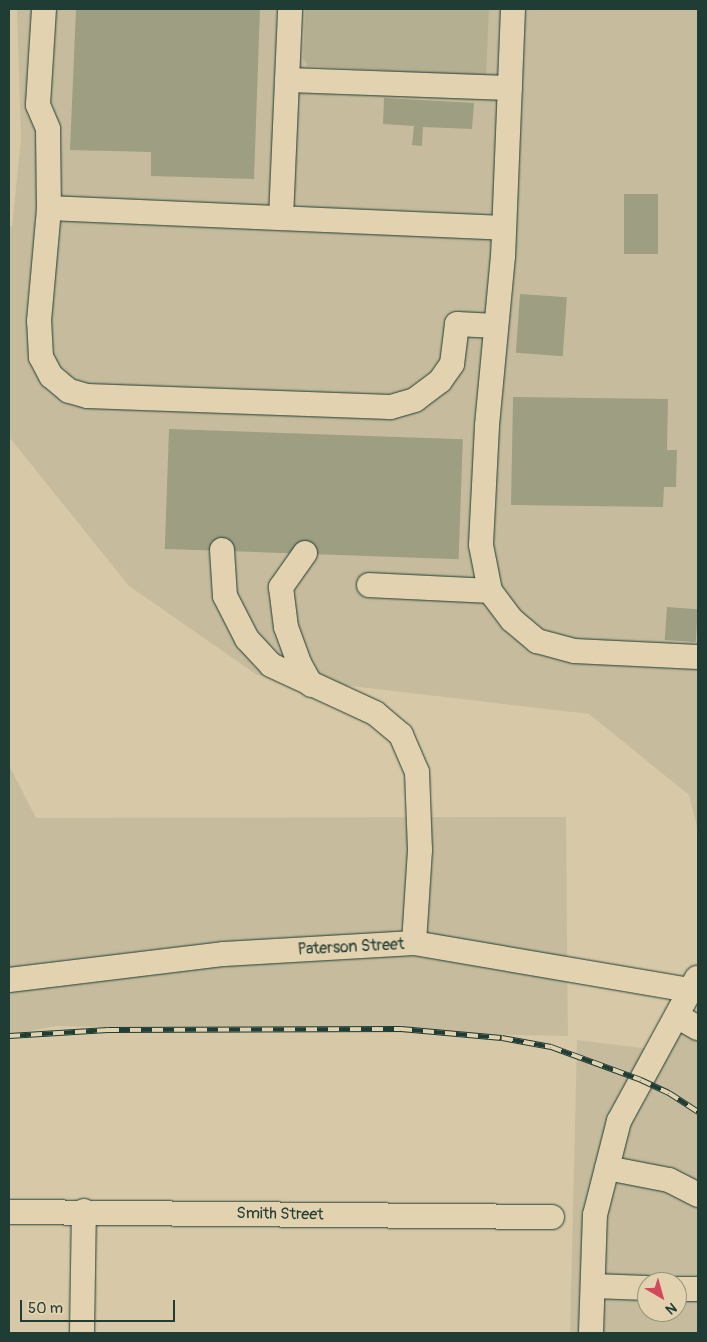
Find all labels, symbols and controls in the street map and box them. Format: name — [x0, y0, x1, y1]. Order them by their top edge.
street label: Paterson Street — [297, 935, 405, 959]
street label: Smith Street — [236, 1204, 324, 1224]
north arrow — [637, 1272, 687, 1322]
scale bar — [22, 1290, 178, 1322]
text: 50 m — [28, 1299, 63, 1318]
text: N — [662, 1299, 680, 1318]

